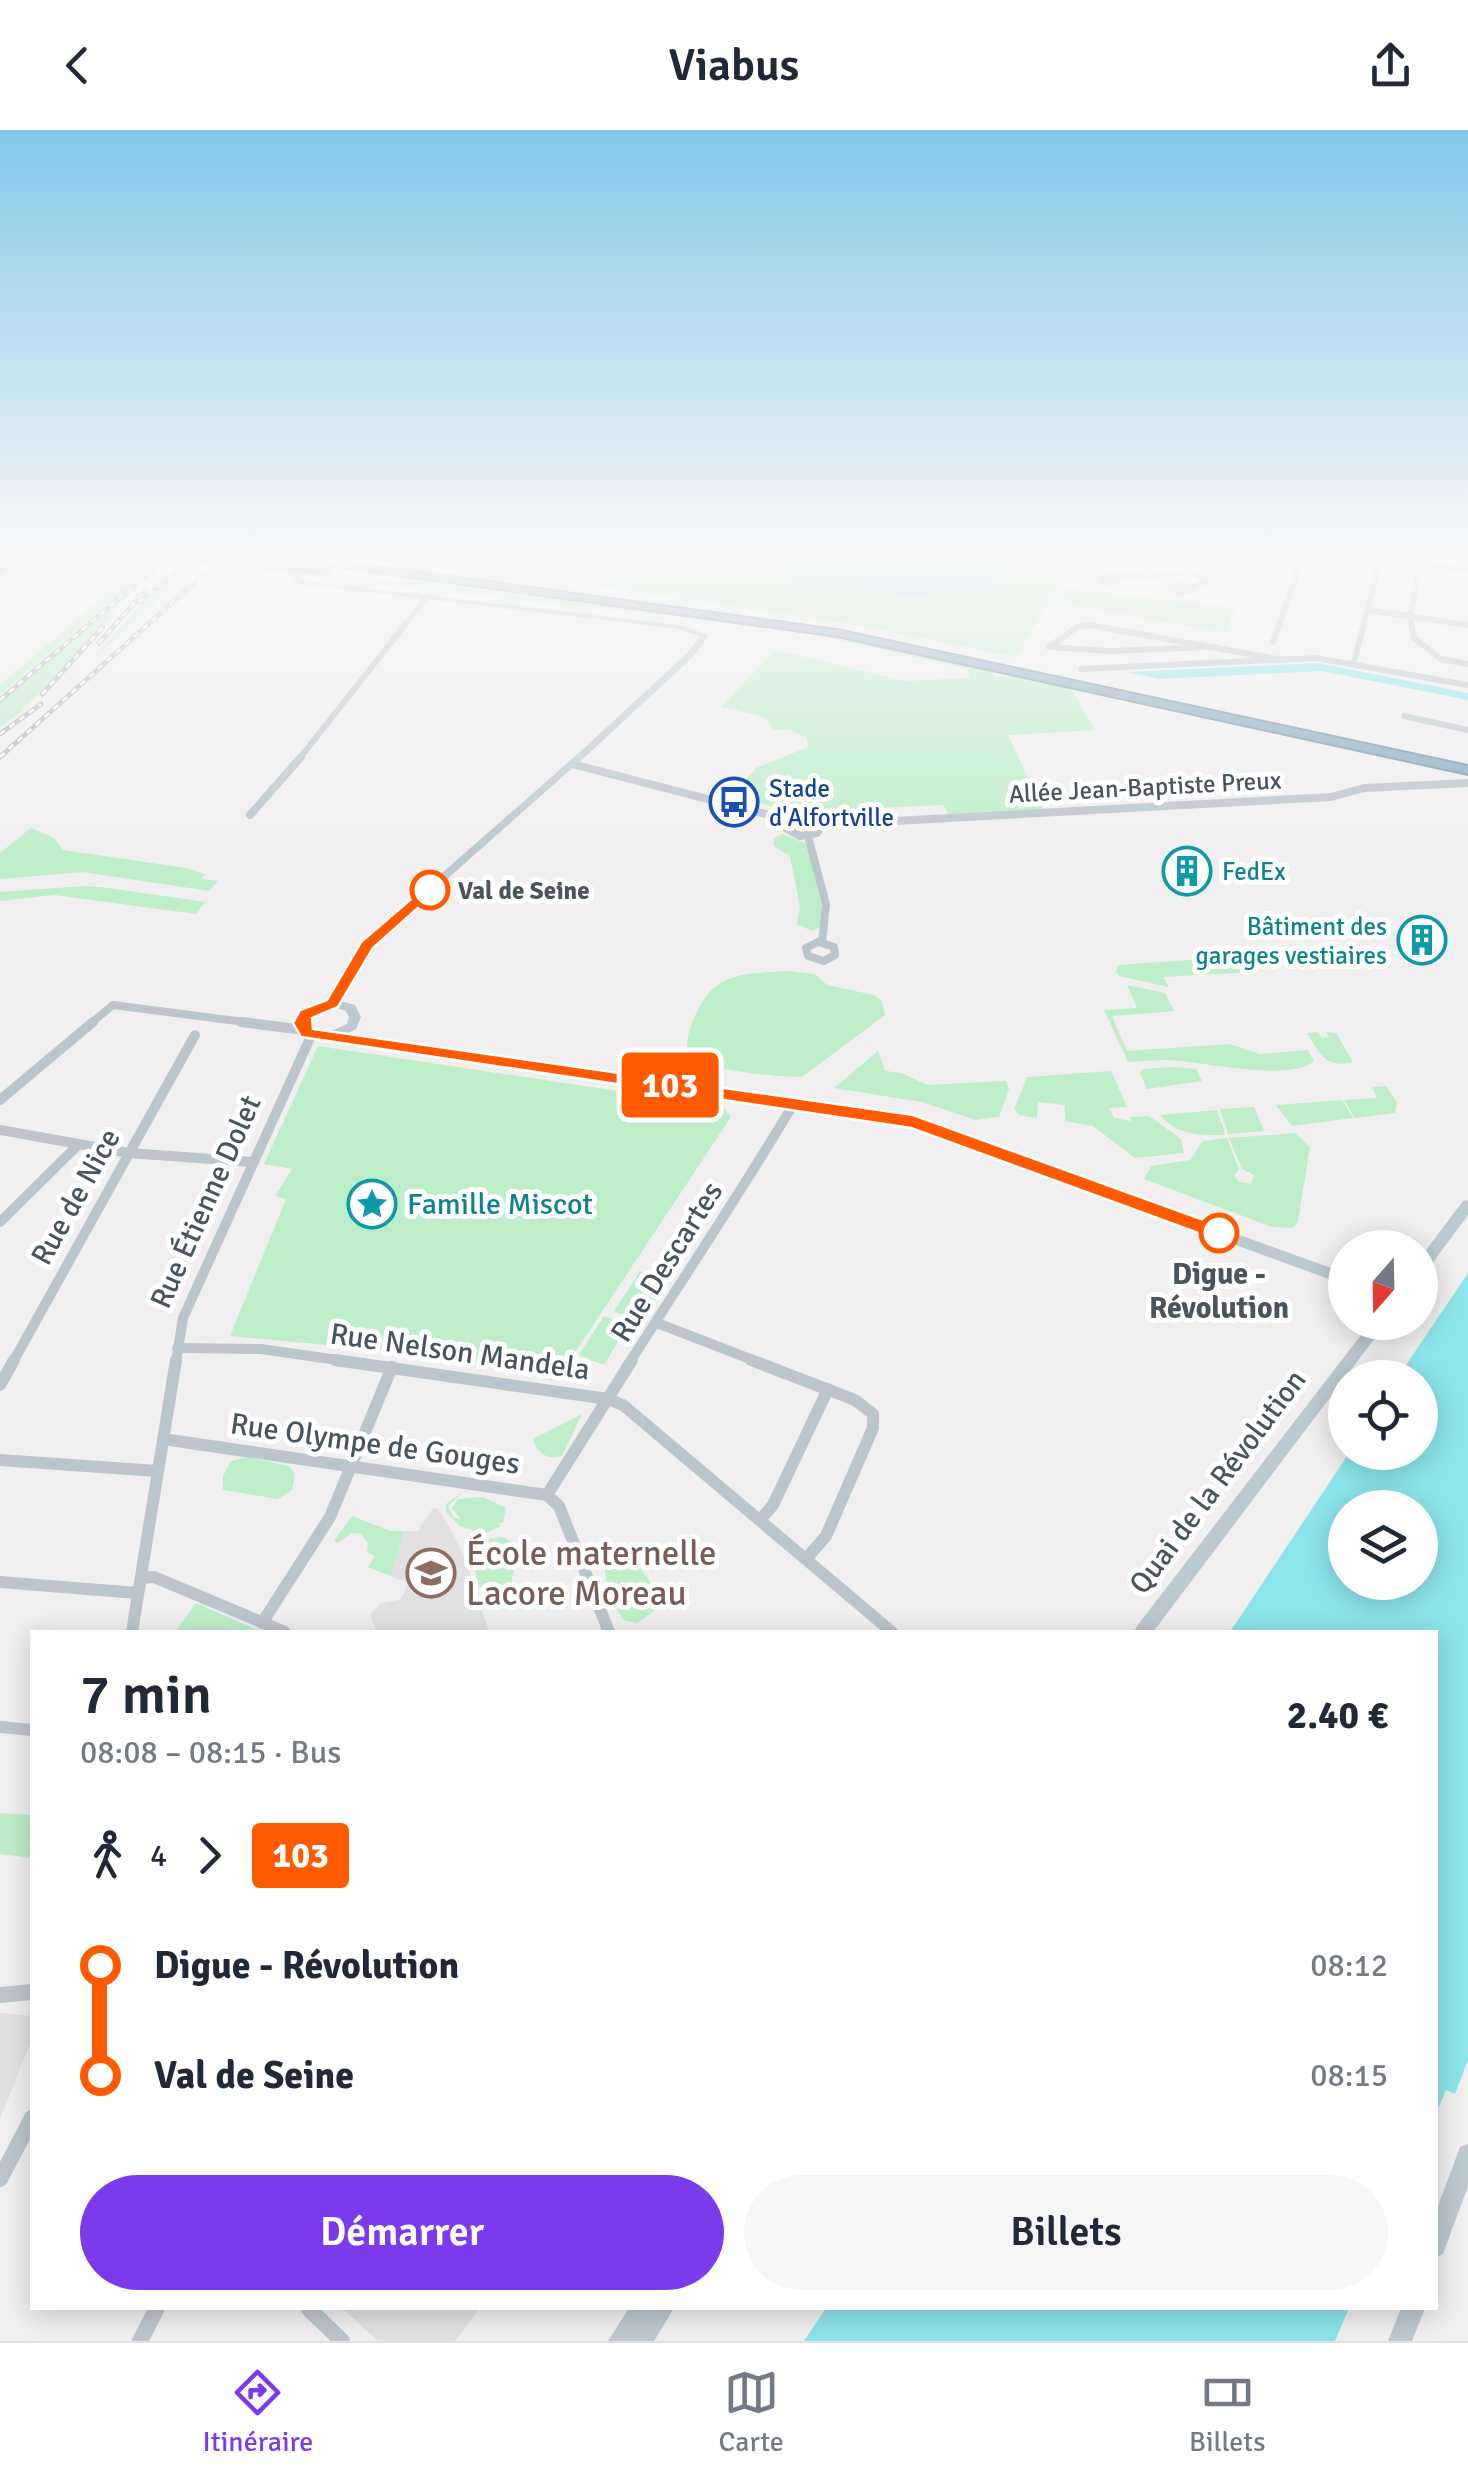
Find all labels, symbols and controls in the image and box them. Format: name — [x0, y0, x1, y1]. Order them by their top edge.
icon: back — [50, 38, 105, 93]
text: Viabus — [669, 38, 799, 93]
icon: share — [1363, 38, 1418, 93]
street label: Allée Jean-Baptiste Preux — [1008, 764, 1283, 810]
place label: Stade d'Alfortville — [769, 773, 894, 833]
bus stop icon: Stade d'Alfortville — [708, 776, 760, 828]
building icon: FedEx — [1161, 845, 1213, 897]
place label: FedEx — [1222, 856, 1286, 887]
marker: Val de Seine — [411, 871, 449, 909]
place label: Val de Seine — [458, 875, 590, 906]
place label: Bâtiment des garages vestiaires — [1196, 911, 1387, 971]
building icon: Bâtiment des garages vestiaires — [1396, 914, 1448, 966]
line badge: 103 — [612, 1052, 728, 1118]
text: 103 — [642, 1064, 698, 1107]
street label: Rue Étienne Dolet — [142, 1090, 270, 1314]
street label: Rue de Nice — [23, 1122, 129, 1272]
street label: Rue Descartes — [603, 1175, 731, 1349]
place icon: Famille Miscot — [346, 1178, 398, 1230]
place label: Famille Miscot — [407, 1186, 593, 1223]
marker: Digue - Révolution — [1200, 1214, 1238, 1252]
north arrow — [1328, 1230, 1438, 1340]
map controls — [1328, 1230, 1438, 1600]
place label: Digue - Révolution — [1149, 1256, 1289, 1327]
street label: Rue Nelson Mandela — [328, 1315, 592, 1389]
button: locate — [1328, 1360, 1438, 1470]
street label: Quai de la Révolution — [1122, 1363, 1314, 1601]
street label: Rue Olympe de Gouges — [228, 1405, 522, 1483]
button: layers — [1328, 1490, 1438, 1600]
place label: École maternelle Lacore Moreau — [466, 1532, 717, 1615]
school or university icon: École maternelle Lacore Moreau — [405, 1547, 457, 1599]
text: 7 min — [80, 1661, 212, 1729]
text: 2.40 € — [1287, 1692, 1388, 1739]
text: 08:08 – 08:15 · Bus — [80, 1733, 341, 1772]
icon: walk — [80, 1828, 135, 1883]
icon: forward — [182, 1828, 237, 1883]
text: 103 — [272, 1834, 329, 1877]
text: 4 — [150, 1836, 167, 1875]
text: Digue - Révolution — [154, 1942, 459, 1989]
text: 08:12 — [1310, 1946, 1388, 1985]
text: Val de Seine — [154, 2052, 354, 2099]
text: 08:15 — [1310, 2056, 1388, 2095]
button: Démarrer — [80, 2175, 724, 2290]
button: Billets — [744, 2175, 1388, 2290]
tab: Itinéraire — [203, 2365, 313, 2459]
tab: Carte — [719, 2365, 784, 2459]
tab: Billets — [1189, 2365, 1265, 2459]

